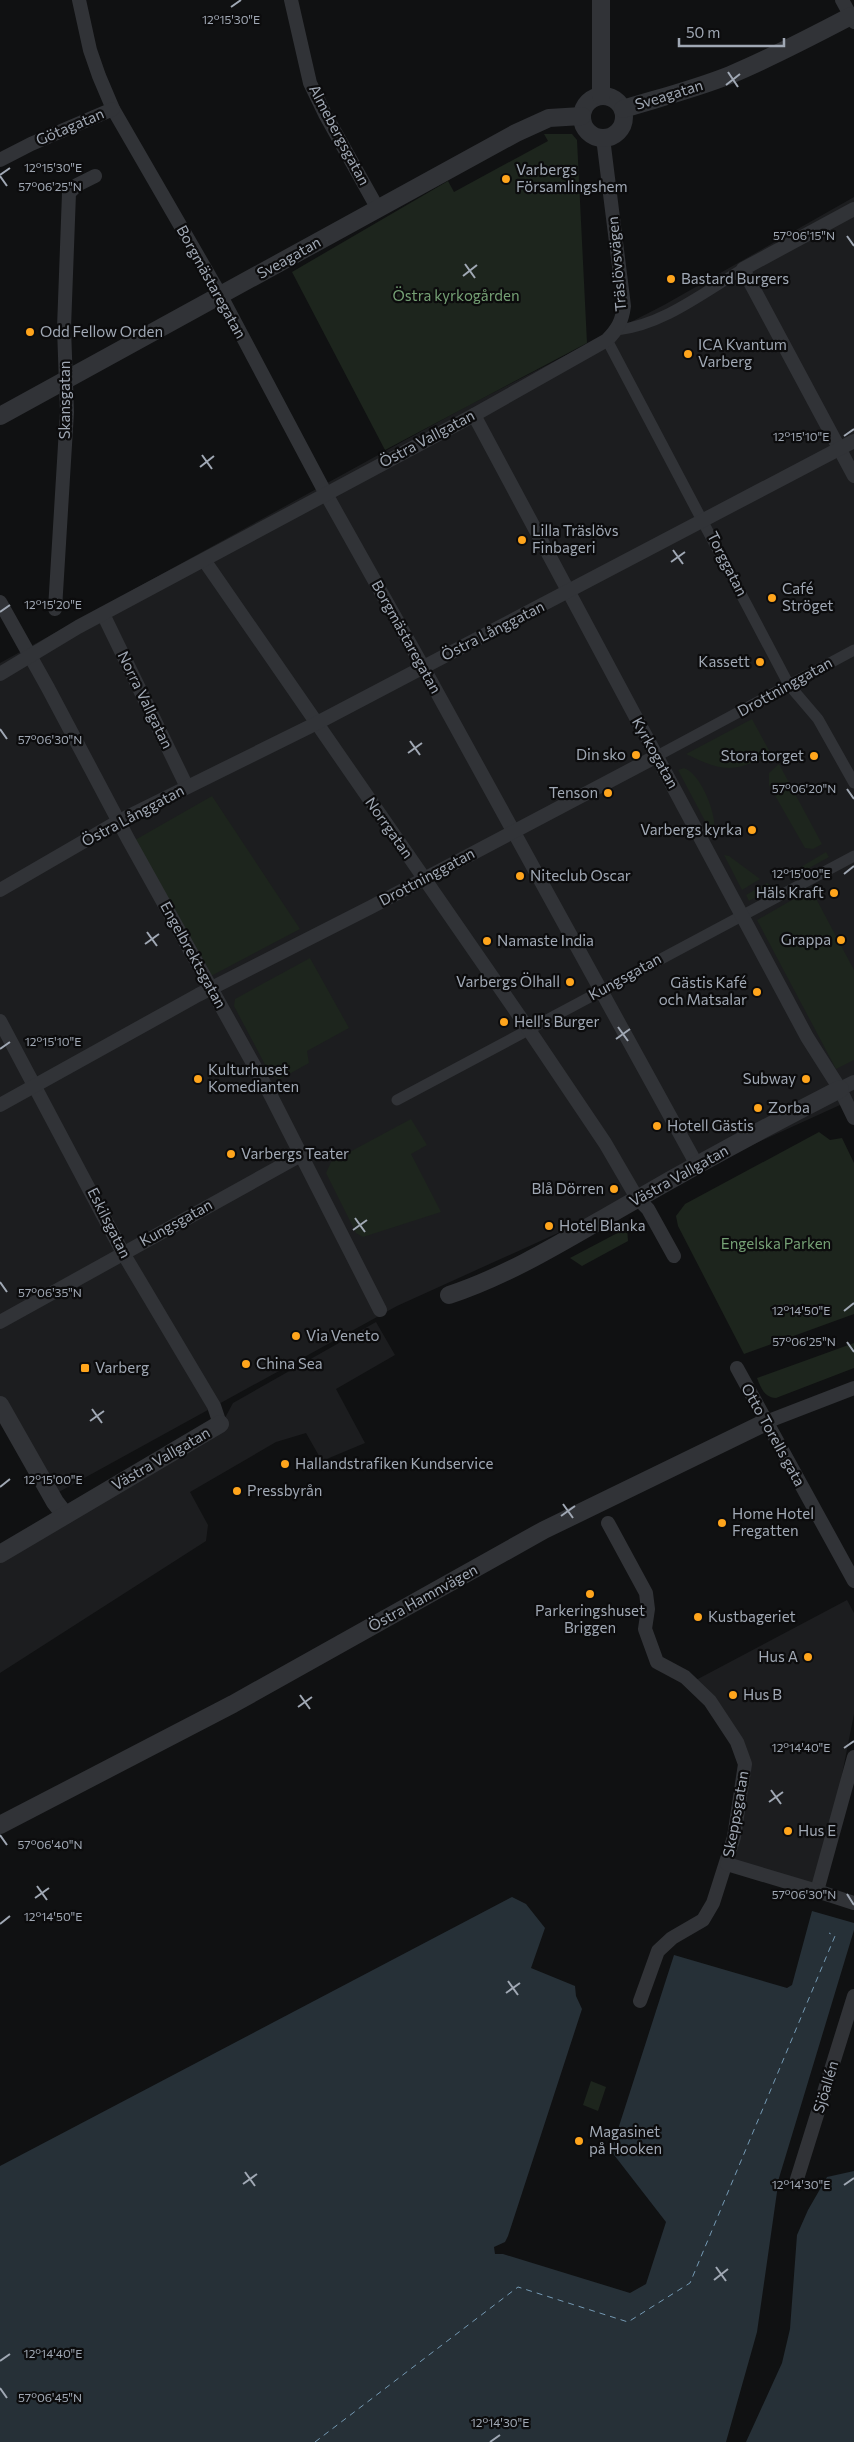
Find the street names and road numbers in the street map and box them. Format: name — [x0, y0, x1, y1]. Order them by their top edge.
street label: Sveagatan — [633, 75, 705, 113]
street label: Almebergsgatan — [306, 81, 374, 188]
street label: Götagatan — [33, 104, 106, 148]
street label: Träslövsvägen — [603, 216, 629, 312]
street label: Borgmästaregatan — [173, 222, 250, 341]
street label: Sveagatan — [253, 232, 324, 282]
street label: Skansgatan — [55, 361, 73, 439]
street label: Östra Vallgatan — [376, 405, 477, 471]
street label: Torggatan — [704, 528, 752, 599]
street label: Borgmästaregatan — [368, 577, 445, 696]
street label: Östra Långgatan — [438, 596, 547, 664]
street label: Norra Vallgatan — [115, 648, 177, 751]
street label: Drottninggatan — [734, 653, 835, 720]
street label: Kyrkogatan — [629, 714, 683, 791]
street label: Östra Långgatan — [78, 781, 187, 850]
street label: Norrgatan — [362, 793, 417, 862]
street label: Drottninggatan — [376, 843, 477, 909]
street label: Engelbrektsgatan — [157, 898, 231, 1011]
street label: Kungsgatan — [585, 949, 664, 1003]
street label: Västra Vallgatan — [626, 1141, 731, 1210]
street label: Eskilsgatan — [84, 1184, 135, 1261]
street label: Kungsgatan — [136, 1195, 215, 1249]
street label: Otto Torells gata — [738, 1380, 810, 1489]
street label: Västra Vallgatan — [108, 1423, 213, 1493]
street label: Östra Hamnvägen — [365, 1560, 480, 1635]
street label: Skeppsgatan — [719, 1769, 751, 1858]
street label: Sjöallén — [809, 2058, 841, 2115]

